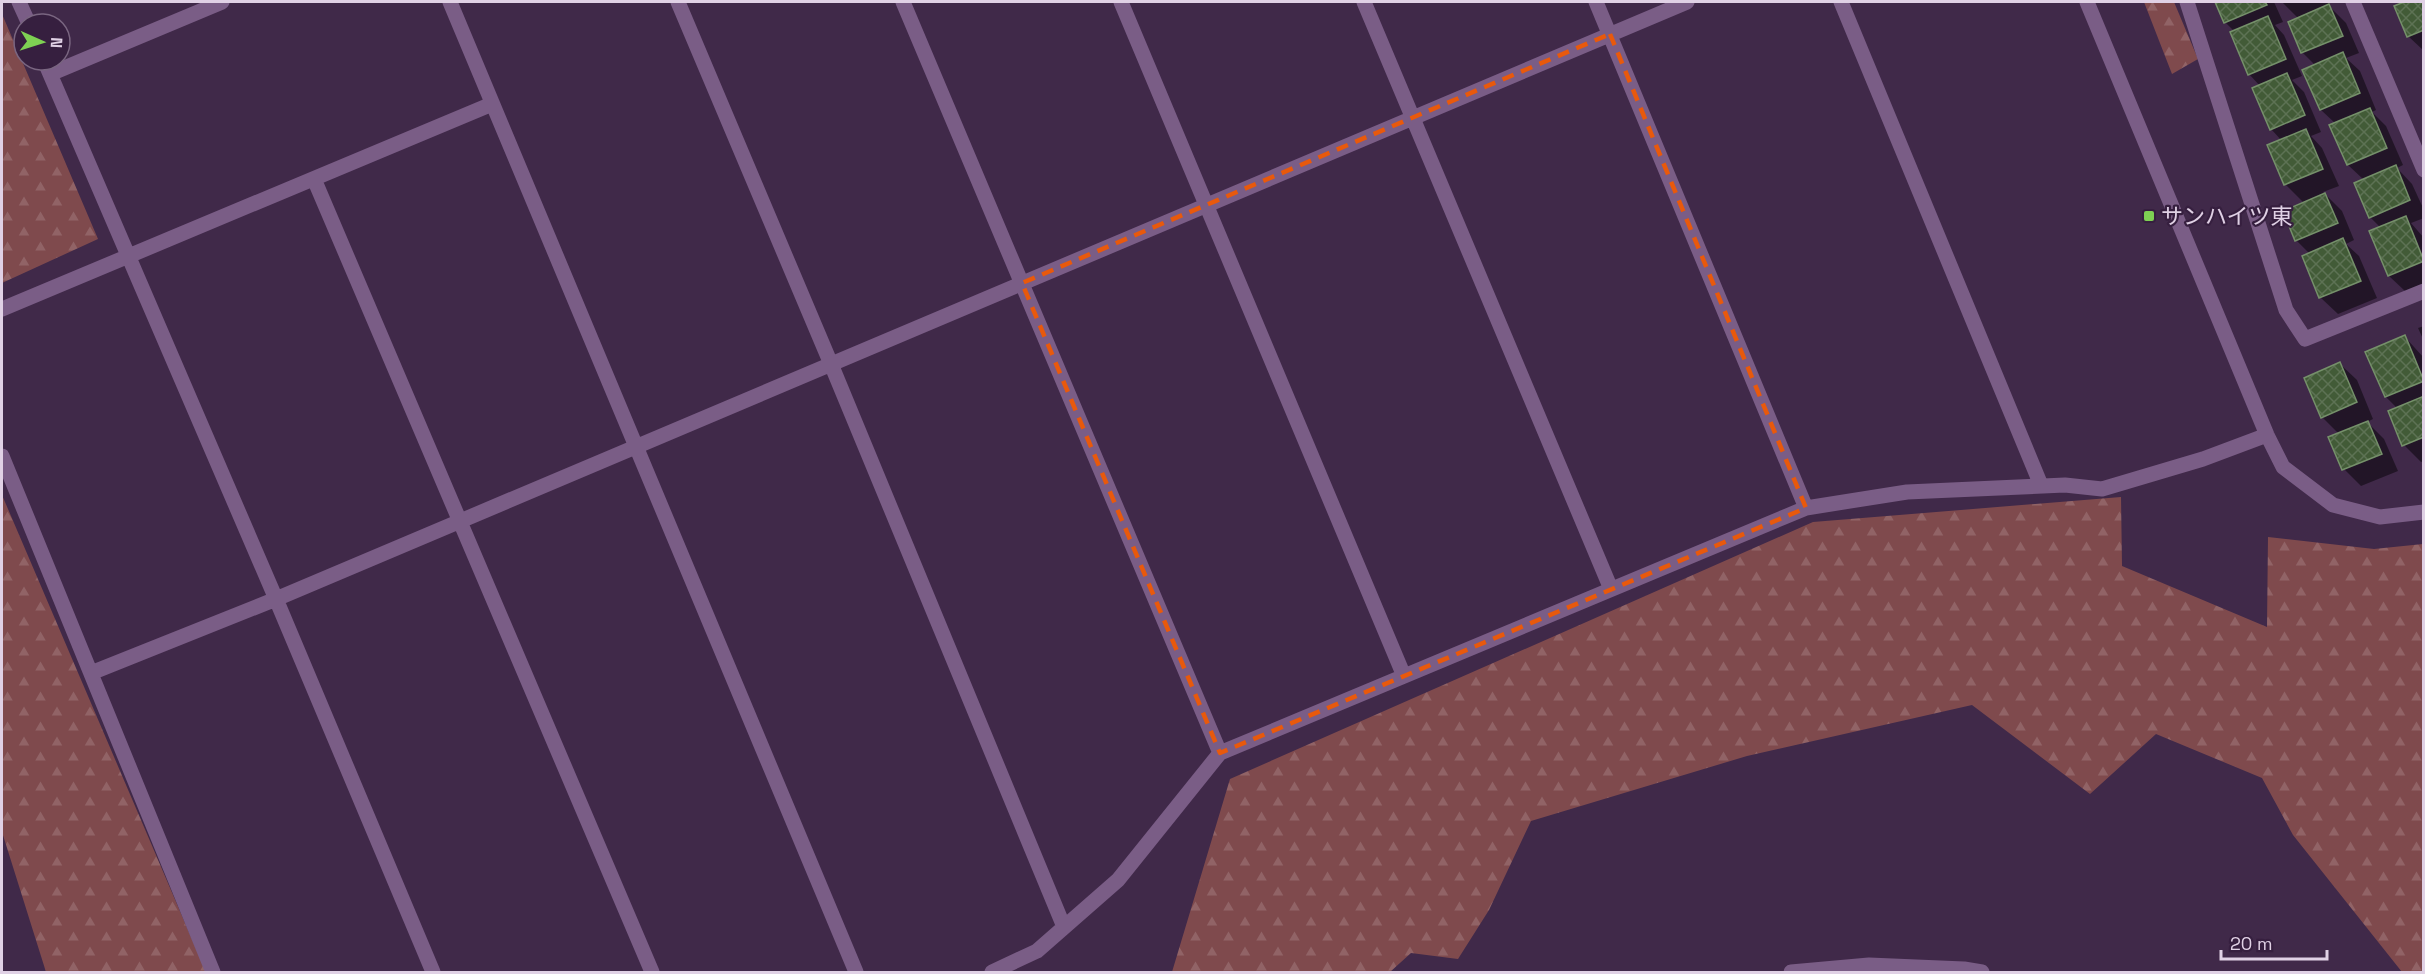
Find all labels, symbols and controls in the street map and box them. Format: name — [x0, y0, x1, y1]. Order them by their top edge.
north arrow — [12, 12, 72, 72]
text: N — [46, 37, 67, 49]
place label: サンハイツ東 — [2161, 202, 2293, 230]
marker: サンハイツ東 — [2142, 209, 2156, 223]
scale bar — [2221, 923, 2328, 961]
text: 20 m — [2230, 932, 2273, 955]

